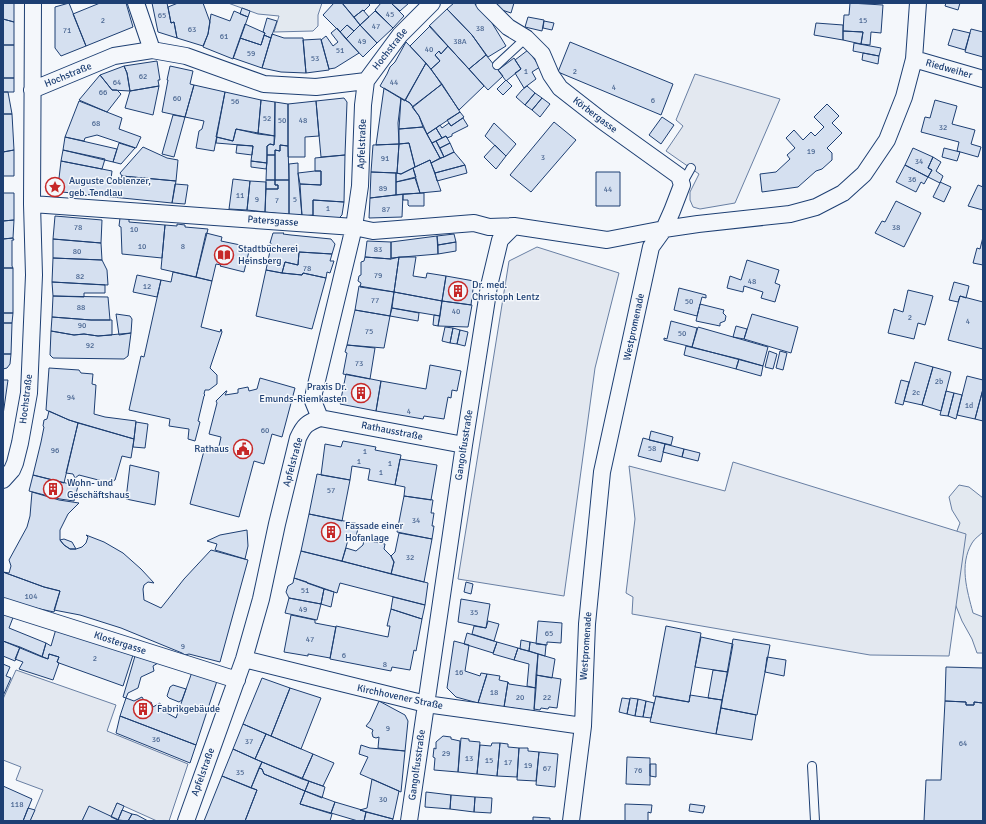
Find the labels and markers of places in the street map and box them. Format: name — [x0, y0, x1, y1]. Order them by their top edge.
place label: Auguste Coblenzer, geb. Tendlau — [69, 175, 151, 199]
place icon: Auguste Coblenzer, geb. Tendlau — [44, 176, 66, 198]
place label: Stadtbücherei Heinsberg — [238, 243, 298, 267]
library icon: Stadtbücherei Heinsberg — [213, 244, 235, 266]
place label: Dr. med. Christoph Lentz — [472, 279, 540, 303]
building icon: Dr. med. Christoph Lentz — [447, 280, 469, 302]
place label: Praxis Dr. Emunds-Riemkasten — [259, 381, 347, 405]
building icon: Praxis Dr. Emunds-Riemkasten — [350, 382, 372, 404]
public building icon: Rathaus — [232, 438, 254, 460]
place label: Rathaus — [194, 443, 230, 455]
place label: Wohn- und Geschäftshaus — [67, 477, 130, 501]
building icon: Wohn- und Geschäftshaus — [42, 478, 64, 500]
place label: Fassade einer Hofanlage — [345, 520, 403, 544]
building icon: Fassade einer Hofanlage — [320, 521, 342, 543]
building icon: Fabrikgebäude — [132, 698, 154, 720]
place label: Fabrikgebäude — [157, 703, 220, 715]

